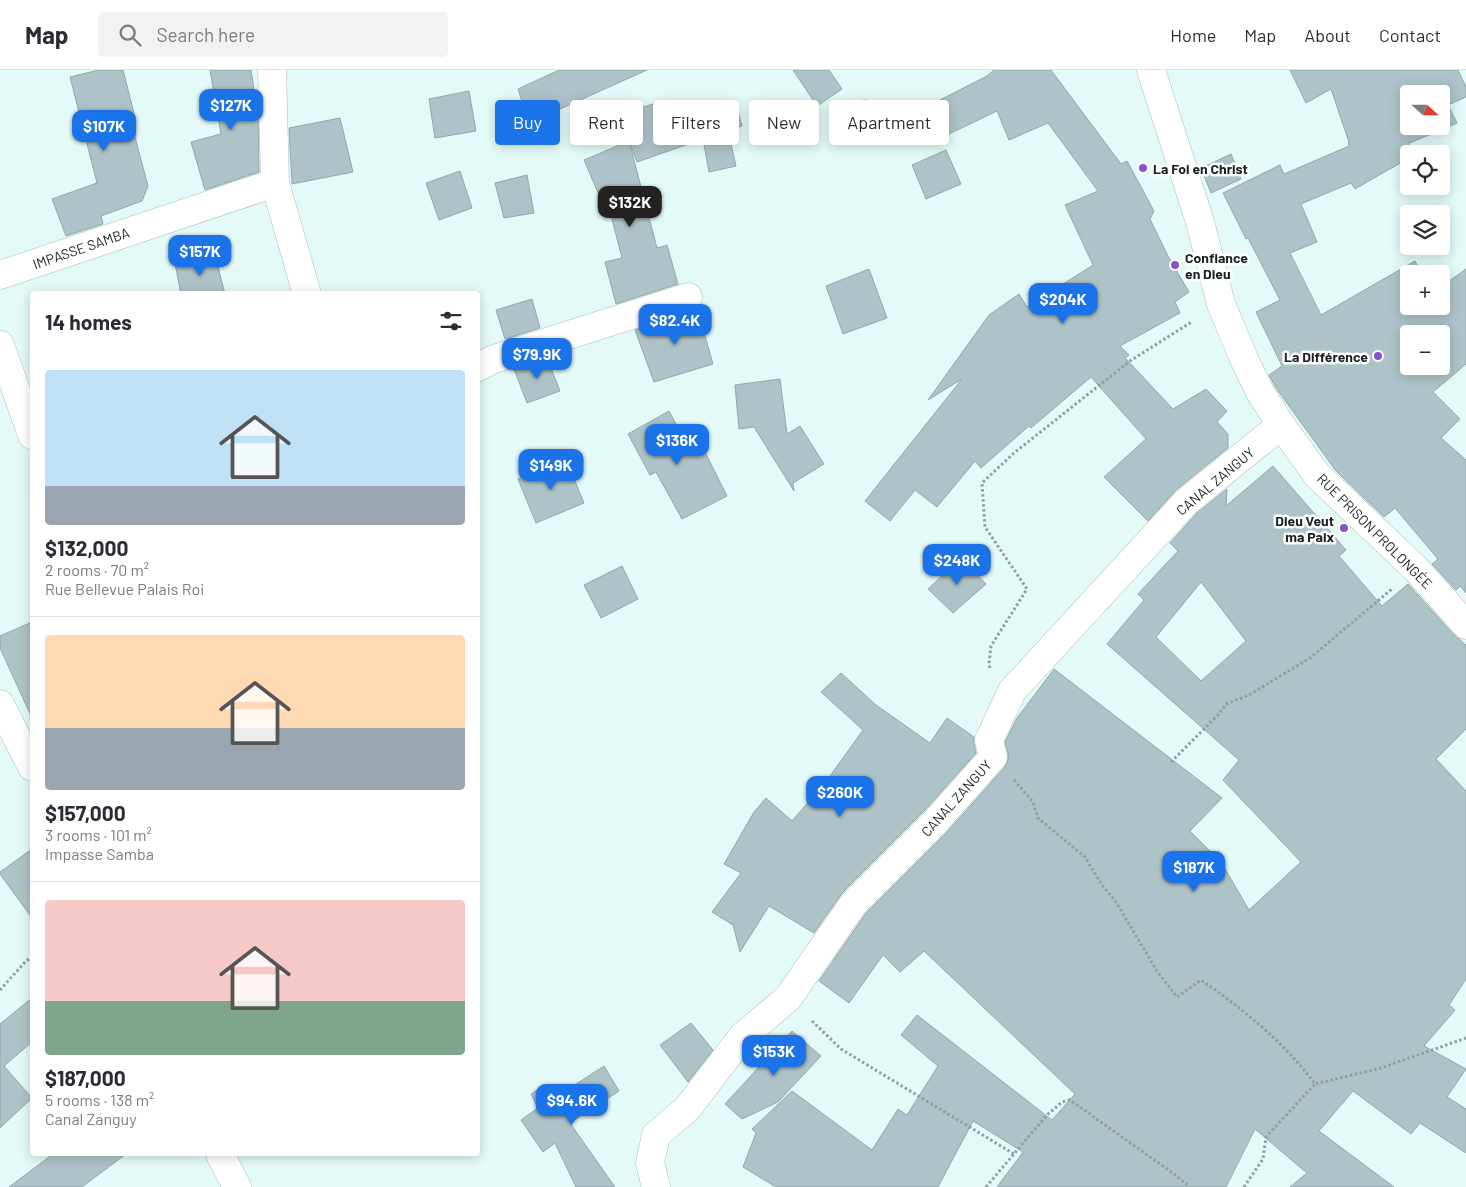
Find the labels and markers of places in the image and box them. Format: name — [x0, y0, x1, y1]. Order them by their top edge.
pin: $127K — [196, 88, 266, 131]
pin: $107K — [69, 109, 139, 152]
place label: La Foi en Christ — [1153, 160, 1248, 177]
marker: La Foi en Christ — [1137, 162, 1149, 174]
pin: $132K — [595, 186, 665, 228]
pin: $157K — [165, 234, 235, 277]
place label: Confiance en Dieu — [1185, 249, 1248, 282]
marker: Confiance en Dieu — [1169, 259, 1181, 271]
pin: $204K — [1028, 282, 1098, 325]
pin: $82.4K — [634, 304, 716, 346]
pin: $79.9K — [496, 338, 578, 380]
place label: La Différence — [1284, 348, 1368, 365]
marker: La Différence — [1372, 350, 1384, 362]
pin: $136K — [642, 424, 712, 466]
pin: $149K — [516, 448, 586, 491]
place label: Dieu Veut ma Paix — [1275, 512, 1334, 545]
marker: Dieu Veut ma Paix — [1338, 522, 1350, 534]
pin: $248K — [922, 544, 992, 586]
pin: $260K — [805, 776, 875, 818]
pin: $187K — [1159, 850, 1229, 893]
pin: $153K — [739, 1034, 809, 1077]
pin: $94.6K — [531, 1084, 613, 1126]

